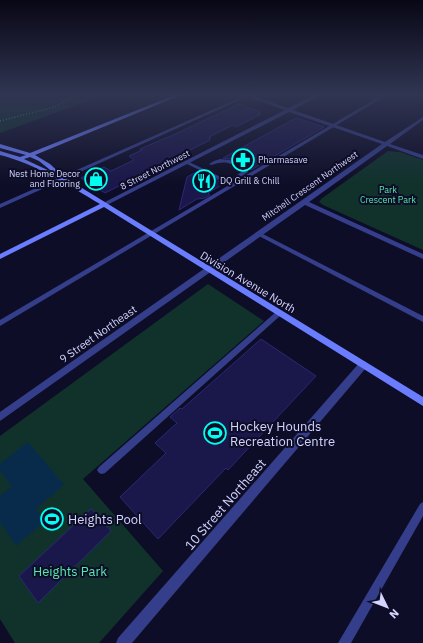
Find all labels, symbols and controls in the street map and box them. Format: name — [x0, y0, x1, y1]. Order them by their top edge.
street label: 8 Street Northwest — [118, 147, 191, 192]
pharmacy icon: Pharmasave — [230, 147, 256, 173]
street label: Mitchell Crescent Northwest — [260, 148, 360, 223]
place label: Pharmasave — [258, 154, 308, 165]
shop icon: Nest Home Decor and Flooring — [83, 166, 109, 192]
place label: Nest Home Decor and Flooring — [9, 168, 81, 189]
restaurant icon: DQ Grill & Chill — [191, 168, 217, 194]
place label: DQ Grill & Chill — [220, 175, 280, 186]
park label: Park Crescent Park — [360, 184, 416, 205]
street label: Division Avenue North — [198, 248, 298, 316]
street label: 9 Street Northeast — [57, 302, 139, 366]
place label: Hockey Hounds Recreation Centre — [230, 418, 335, 450]
sports icon: Hockey Hounds Recreation Centre — [202, 420, 228, 446]
street label: 10 Street Northeast — [181, 455, 270, 554]
sports icon: Heights Pool — [39, 506, 65, 532]
place label: Heights Pool — [68, 511, 142, 528]
park label: Heights Park — [33, 563, 107, 580]
north arrow — [367, 587, 407, 627]
text: N — [386, 606, 402, 622]

